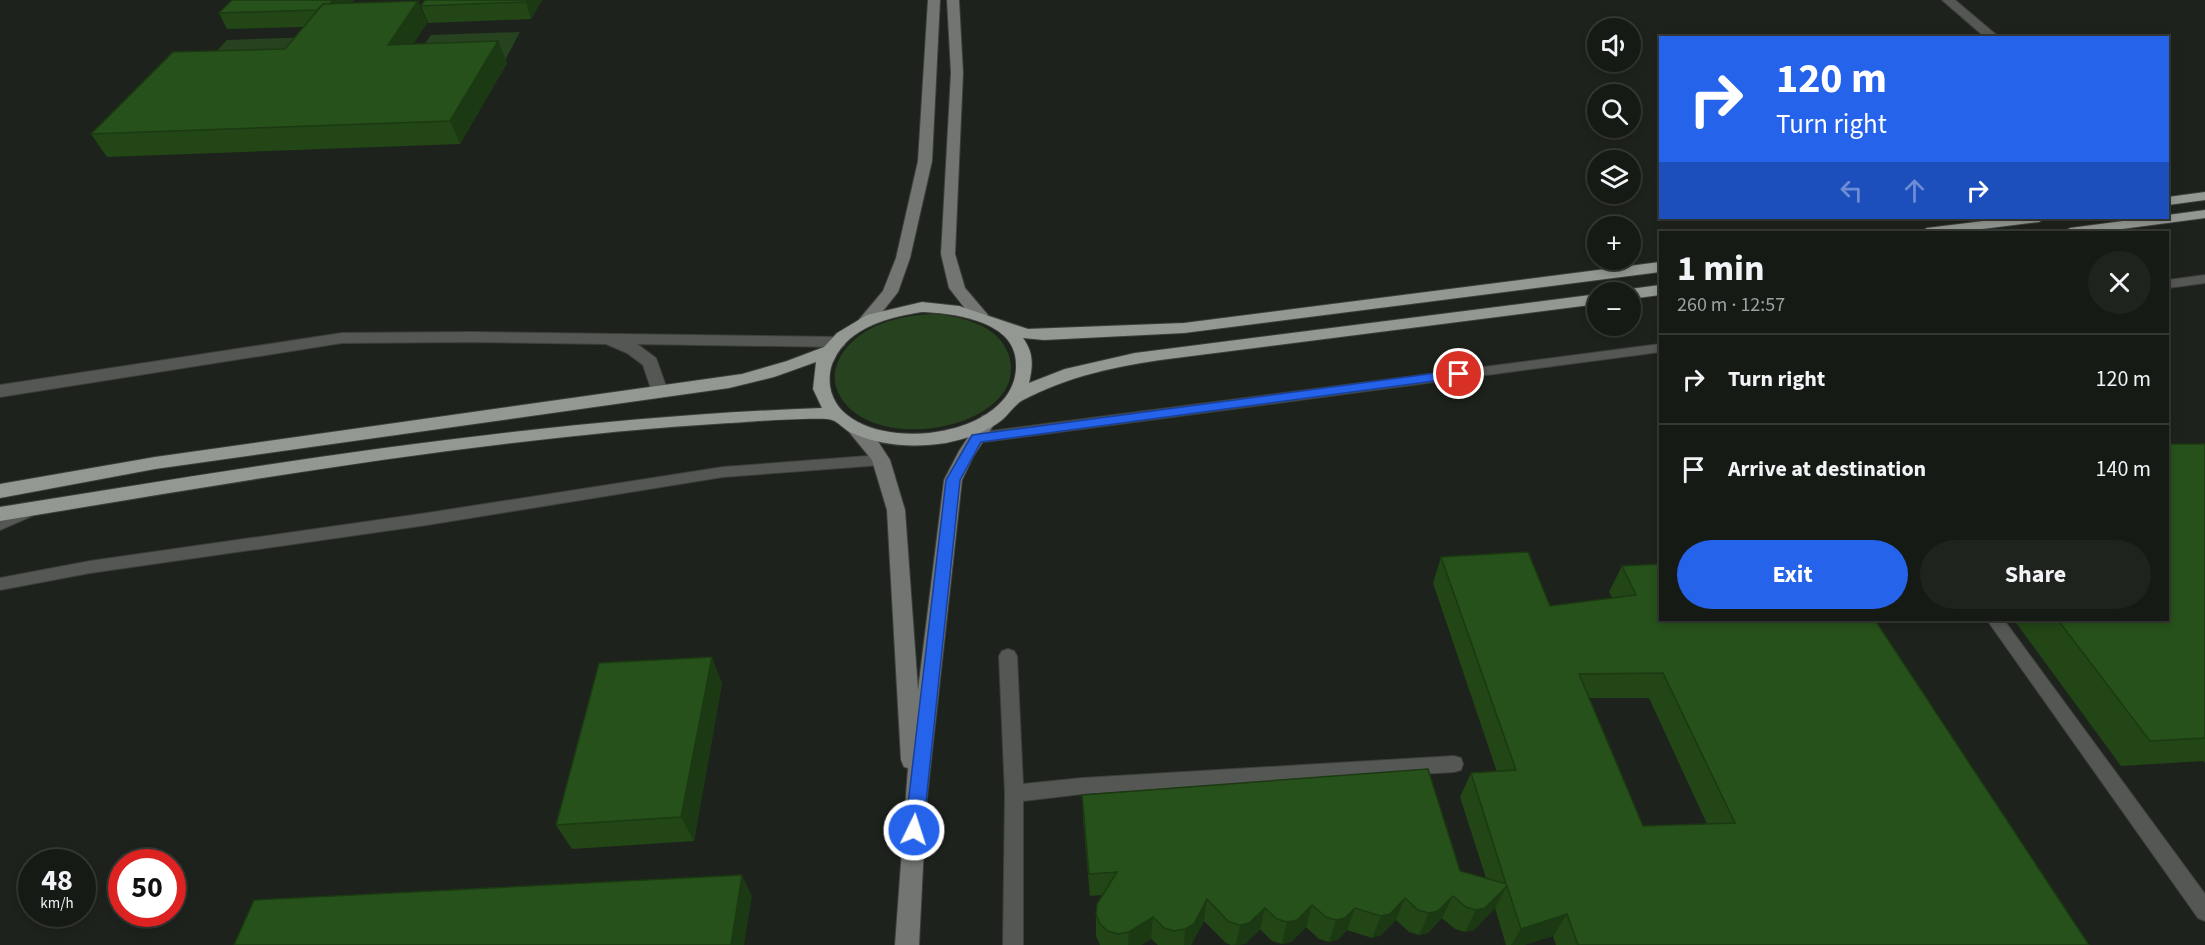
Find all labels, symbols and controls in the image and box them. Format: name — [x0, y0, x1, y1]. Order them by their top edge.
map controls — [1587, 18, 1641, 336]
button: sound — [1587, 18, 1641, 72]
text: 120 m — [1776, 49, 1887, 109]
icon: right — [1677, 60, 1755, 138]
button: search — [1587, 84, 1641, 138]
text: Turn right — [1776, 105, 1887, 144]
button: layers — [1587, 150, 1641, 204]
icon: left — [1835, 174, 1868, 207]
icon: ahead — [1898, 174, 1931, 207]
icon: right — [1961, 174, 1994, 207]
button: + — [1587, 216, 1641, 270]
text: 1 min — [1677, 243, 1765, 294]
button: close — [2088, 251, 2151, 314]
button: − — [1587, 282, 1641, 336]
text: 260 m · 12:57 — [1677, 291, 1785, 319]
pin — [1433, 348, 1484, 399]
icon: arrive — [1442, 357, 1475, 390]
icon: right — [1677, 363, 1710, 396]
text: Turn right — [1728, 363, 1825, 395]
text: 120 m — [2096, 363, 2151, 395]
icon: arrive — [1677, 453, 1710, 486]
text: Arrive at destination — [1728, 453, 1926, 485]
text: 140 m — [2096, 453, 2151, 485]
button: Exit — [1677, 540, 1908, 609]
button: Share — [1920, 540, 2151, 609]
position arrow — [882, 798, 946, 862]
speed limit sign: 50 — [108, 849, 186, 927]
text: 48 — [41, 859, 73, 902]
text: km/h — [40, 893, 74, 914]

